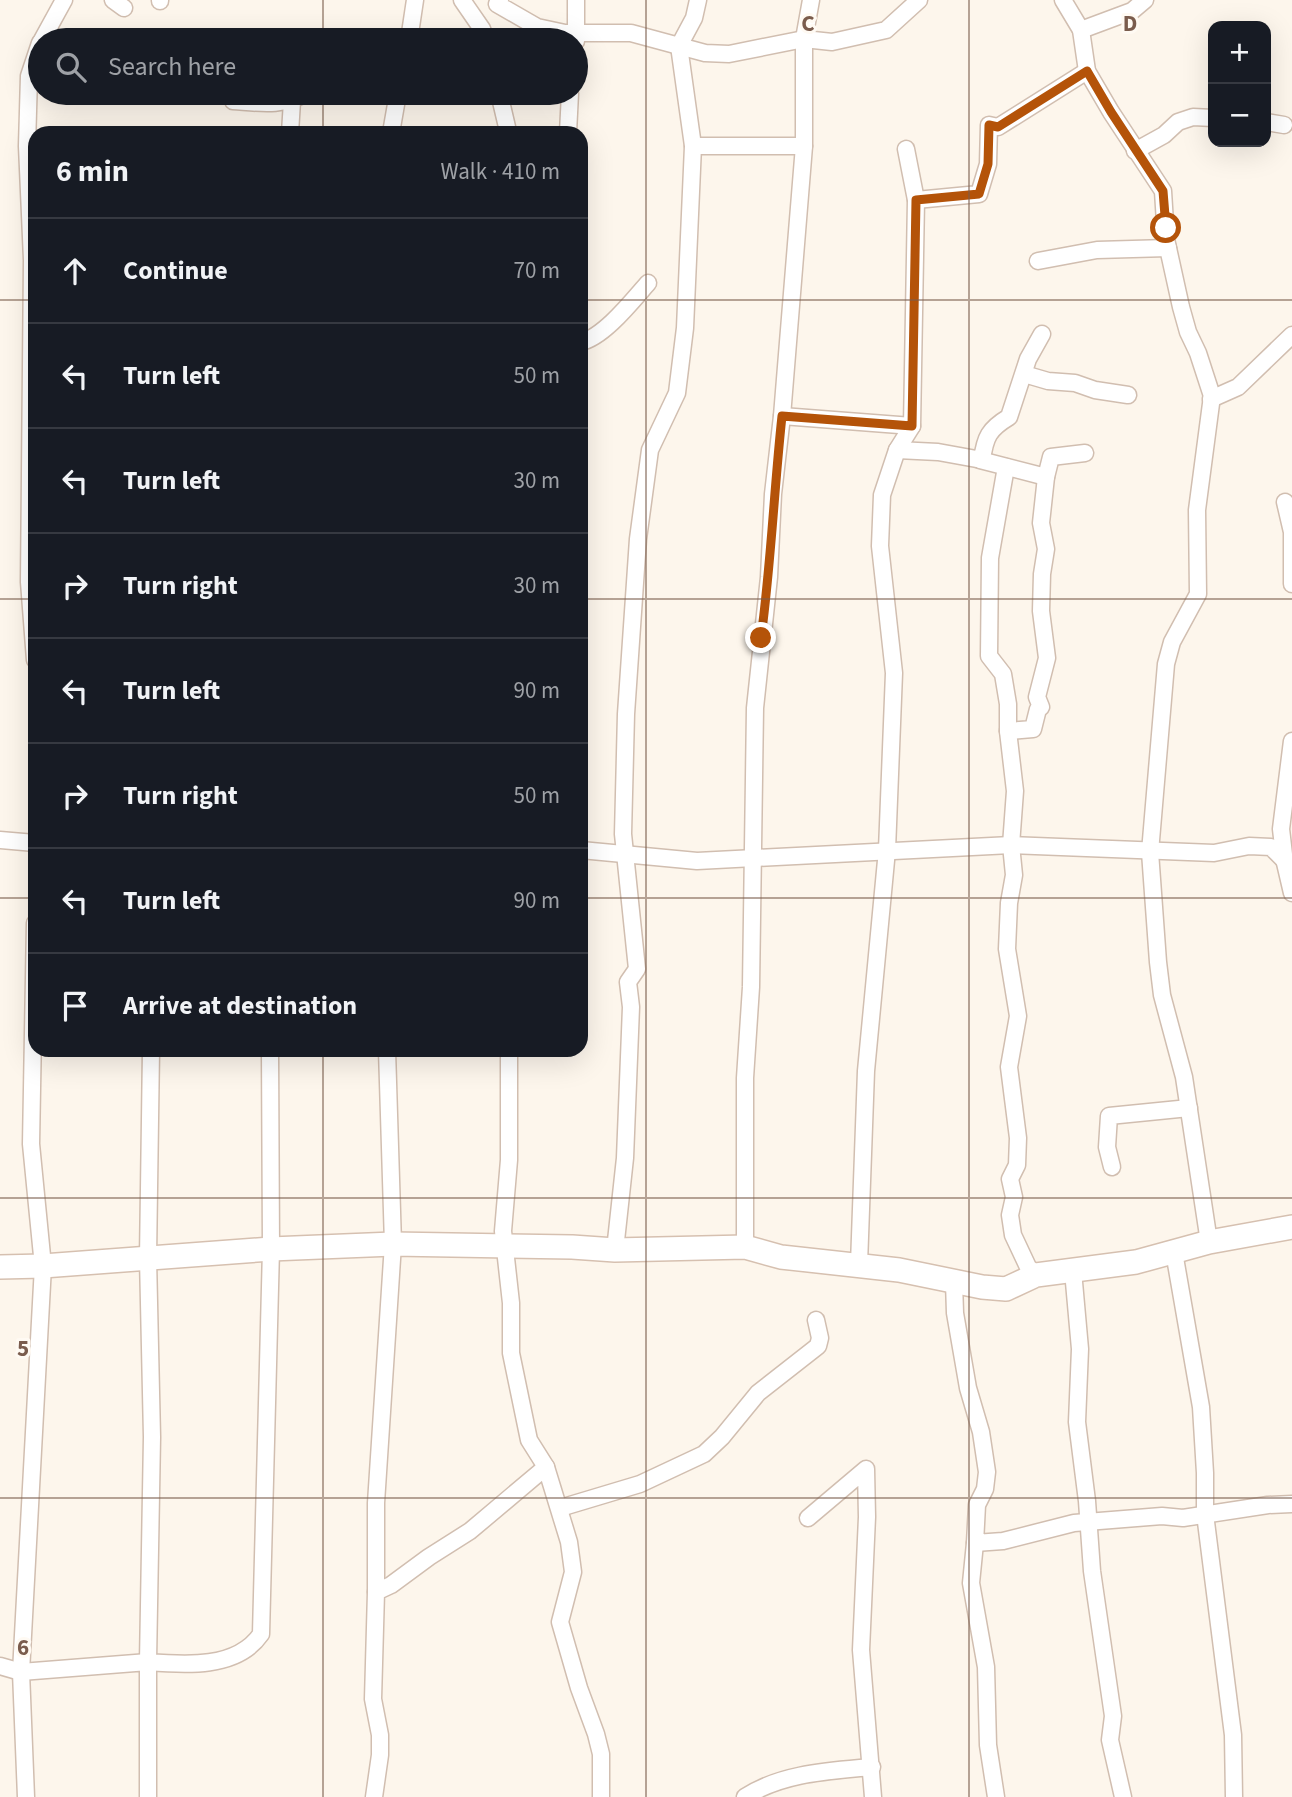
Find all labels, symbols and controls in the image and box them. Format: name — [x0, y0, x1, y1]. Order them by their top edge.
text: C — [801, 7, 815, 40]
text: D — [1123, 7, 1137, 40]
map controls — [1208, 21, 1271, 147]
button: + — [1208, 21, 1271, 84]
search box — [28, 28, 588, 105]
icon: search — [52, 48, 90, 86]
text: Search here — [108, 48, 236, 85]
button: − — [1208, 84, 1271, 147]
text: 6 min — [56, 150, 129, 193]
text: Walk · 410 m — [441, 155, 560, 188]
route start — [1150, 212, 1181, 243]
icon: ahead — [56, 252, 94, 290]
text: Continue — [123, 252, 228, 289]
text: 70 m — [513, 254, 560, 287]
icon: left — [56, 357, 94, 395]
text: Turn left — [123, 357, 220, 394]
text: 50 m — [513, 359, 560, 392]
icon: left — [56, 462, 94, 500]
text: Turn left — [123, 462, 220, 499]
text: 30 m — [513, 464, 560, 497]
icon: right — [56, 567, 94, 605]
text: Turn right — [123, 567, 238, 604]
text: 30 m — [513, 569, 560, 602]
route end — [745, 622, 776, 653]
icon: left — [56, 672, 94, 710]
text: Turn left — [123, 672, 220, 709]
text: 90 m — [513, 674, 560, 707]
icon: right — [56, 777, 94, 815]
text: Turn right — [123, 777, 238, 814]
text: 50 m — [513, 779, 560, 812]
icon: left — [56, 882, 94, 920]
text: Turn left — [123, 882, 220, 919]
text: 90 m — [513, 884, 560, 917]
icon: arrive — [56, 987, 94, 1025]
text: Arrive at destination — [123, 987, 357, 1024]
text: 5 — [17, 1332, 29, 1365]
text: 6 — [17, 1631, 29, 1664]

